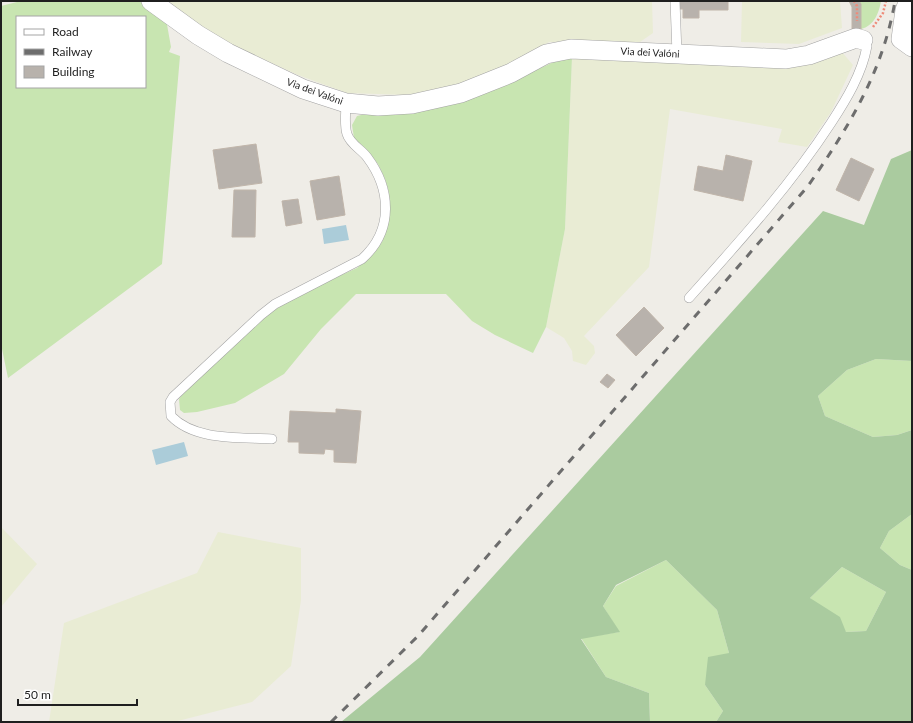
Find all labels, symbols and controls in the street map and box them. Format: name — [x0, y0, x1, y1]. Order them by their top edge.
legend — [16, 16, 146, 88]
text: Road — [52, 24, 79, 39]
text: Railway — [52, 44, 93, 59]
street label: Via dei Valóni — [620, 44, 680, 60]
text: Building — [52, 64, 95, 79]
street label: Via dei Valóni — [285, 75, 345, 107]
scale bar — [18, 681, 137, 707]
text: 50 m — [24, 687, 51, 702]

